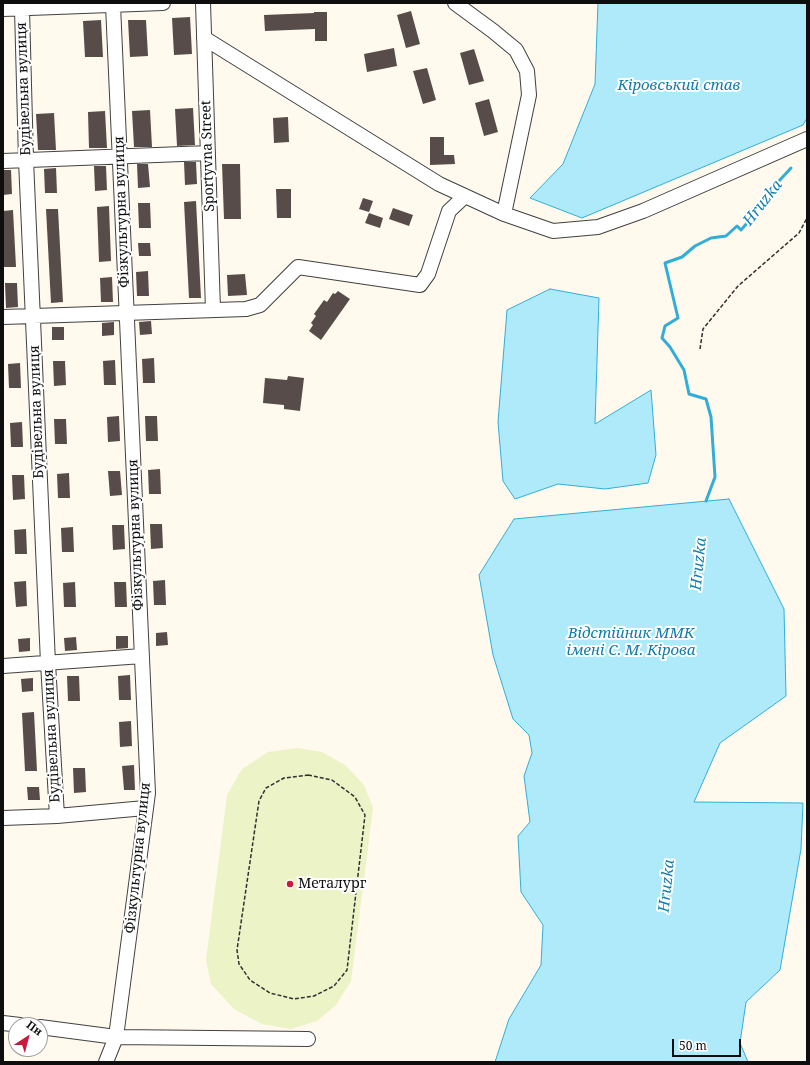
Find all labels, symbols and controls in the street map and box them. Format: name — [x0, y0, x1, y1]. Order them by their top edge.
street label: Будівельна вулиця — [13, 22, 35, 156]
water label: Кіровський став — [618, 77, 740, 95]
street label: Sportyvna Street — [198, 100, 218, 212]
street label: Фiзкультурна вулиця — [111, 136, 133, 288]
water label: Hruzka — [740, 177, 786, 229]
street label: Будівельна вулиця — [26, 345, 48, 479]
street label: Фiзкультурна вулиця — [125, 459, 147, 611]
water label: Hruzka — [687, 537, 711, 591]
water label: Відстійник ММК імені С. М. Кірова — [566, 625, 696, 660]
street label: Будівельна вулиця — [40, 669, 64, 803]
street label: Фiзкультурна вулиця — [122, 782, 154, 934]
water label: Hruzka — [655, 859, 679, 913]
place label: Металург — [298, 876, 366, 892]
marker: Металург — [285, 879, 295, 889]
north arrow — [8, 1017, 48, 1057]
text: Пн — [24, 1017, 46, 1039]
scale bar — [674, 1031, 743, 1057]
text: 50 m — [679, 1037, 707, 1054]

